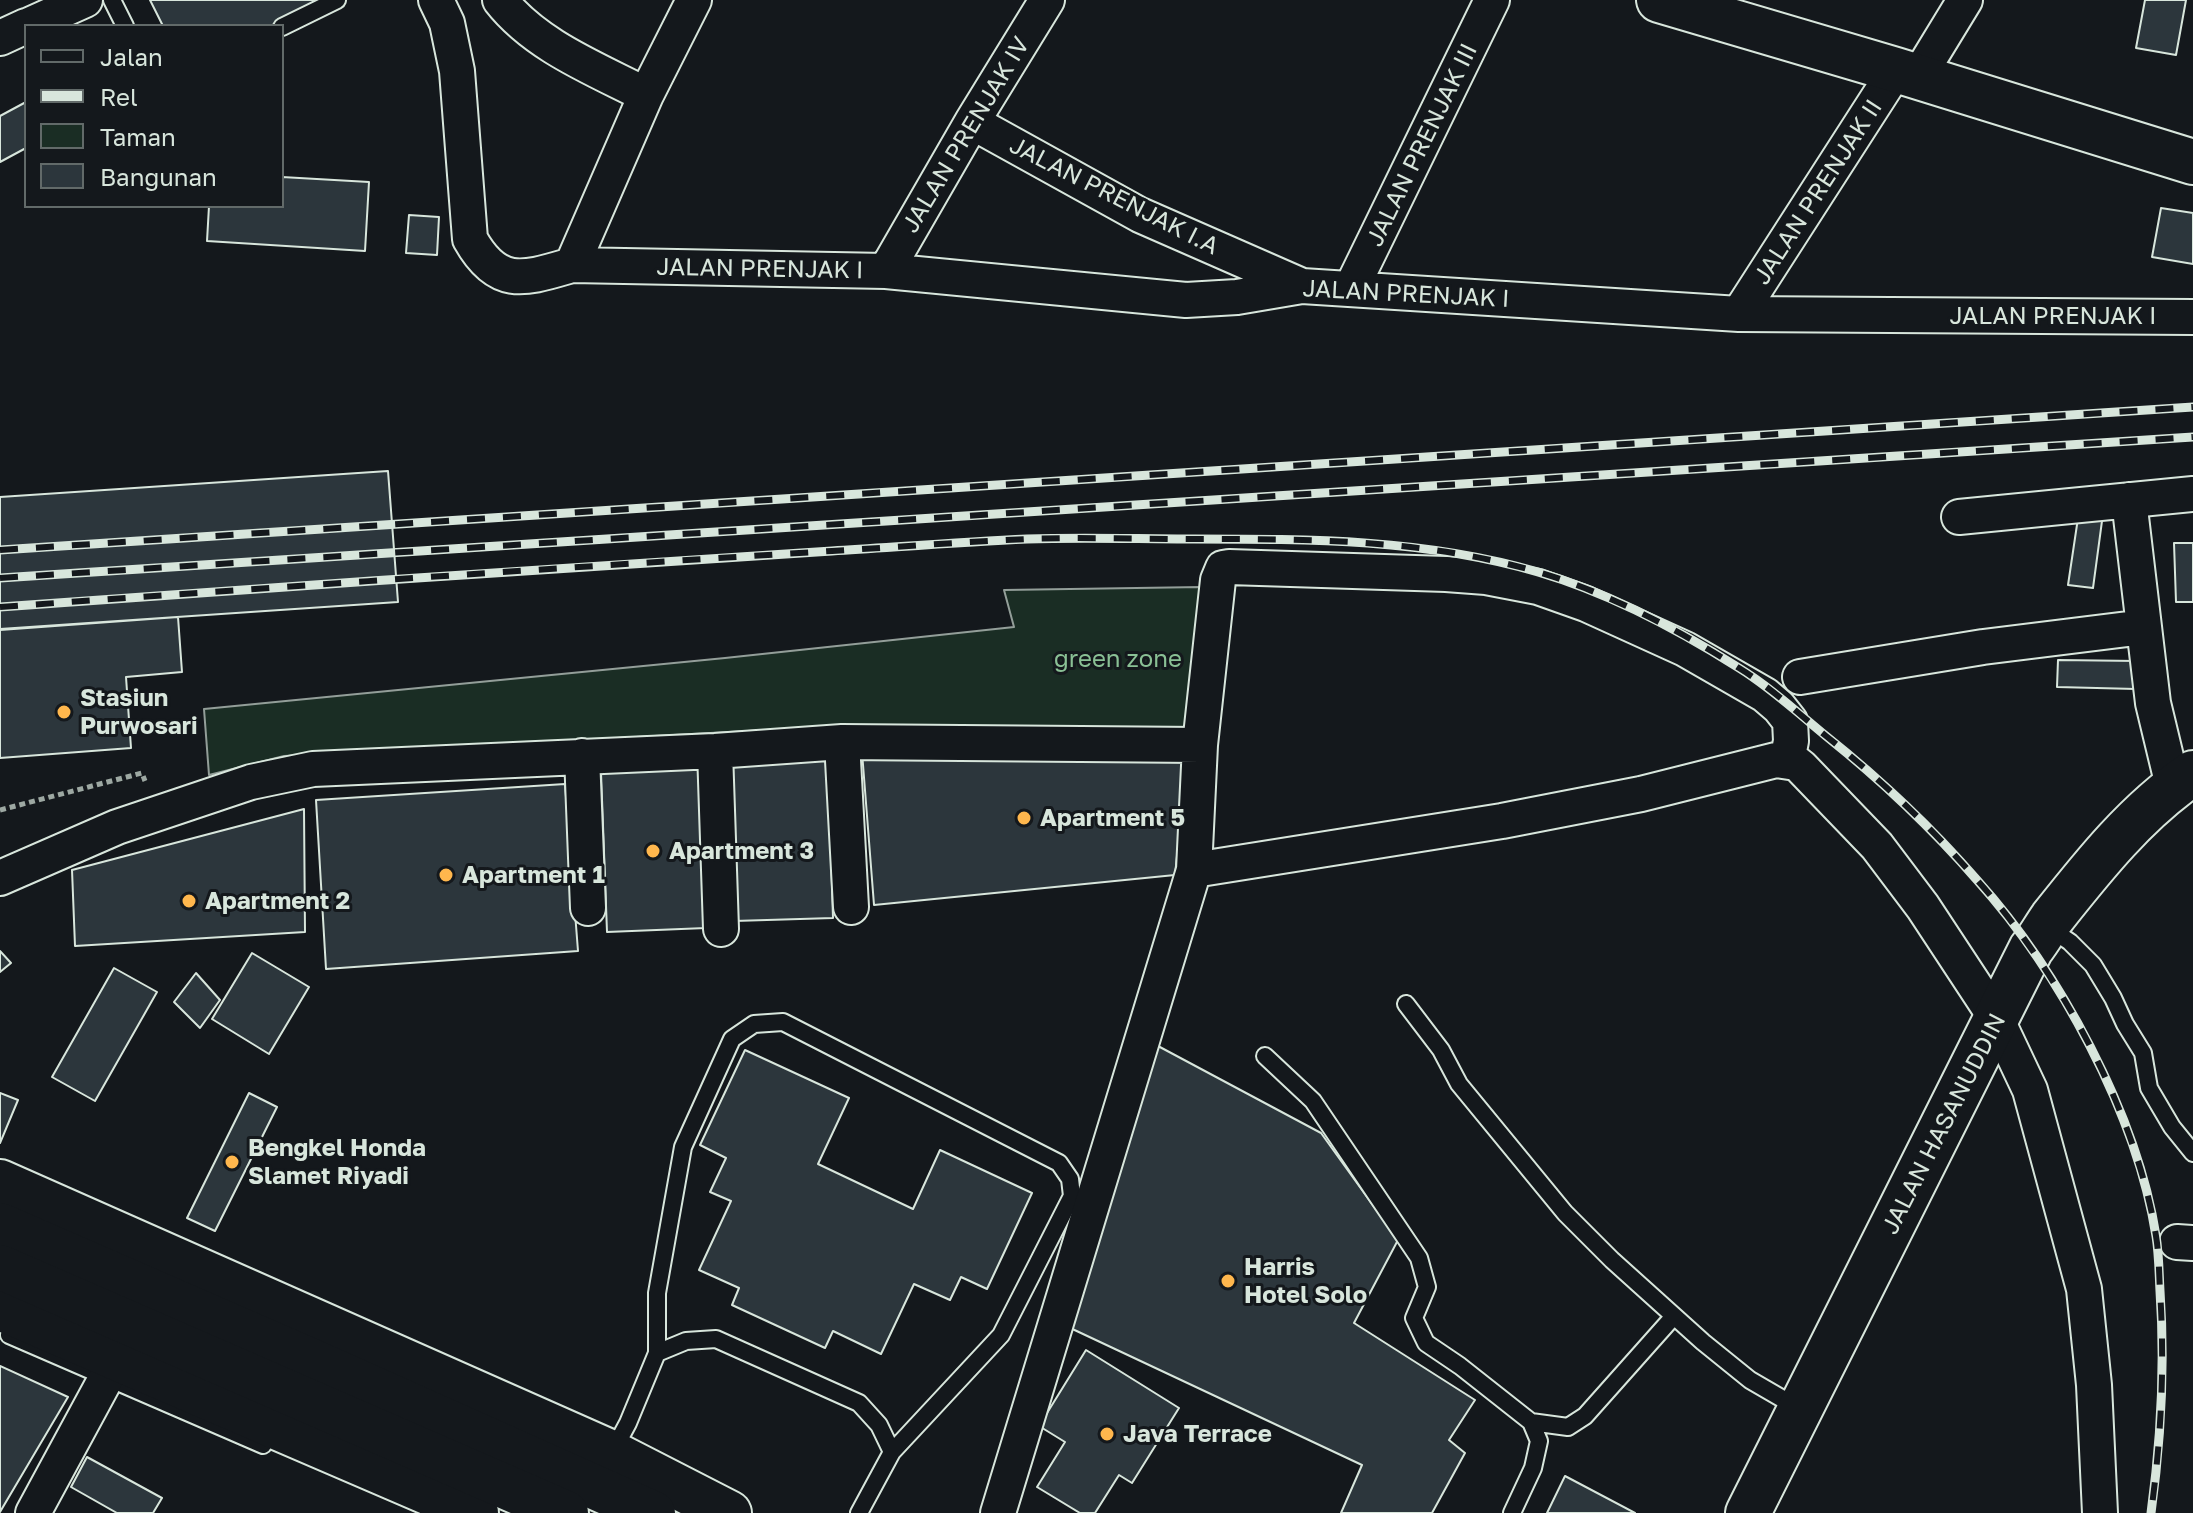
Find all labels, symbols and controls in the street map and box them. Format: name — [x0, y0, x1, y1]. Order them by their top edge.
legend — [24, 24, 284, 208]
street label: JALAN PRENJAK IV — [896, 32, 1036, 238]
street label: JALAN PRENJAK III — [1360, 39, 1484, 251]
text: Jalan — [100, 42, 163, 71]
text: Rel — [100, 82, 138, 111]
street label: JALAN PRENJAK II — [1747, 94, 1889, 290]
text: Taman — [100, 122, 176, 151]
street label: JALAN PRENJAK I.A — [1005, 131, 1223, 261]
text: Bangunan — [100, 162, 217, 191]
street label: JALAN PRENJAK I — [656, 253, 864, 285]
street label: JALAN PRENJAK I — [1302, 274, 1510, 314]
street label: JALAN PRENJAK I — [1949, 302, 2157, 330]
park label: green zone — [1054, 645, 1182, 673]
place label: Stasiun Purwosari — [80, 684, 198, 740]
marker: Stasiun Purwosari — [55, 703, 73, 721]
place label: Apartment 5 — [1040, 804, 1185, 832]
marker: Apartment 5 — [1015, 809, 1033, 827]
place label: Apartment 3 — [669, 837, 814, 865]
marker: Apartment 3 — [644, 842, 662, 860]
place label: Apartment 1 — [462, 861, 605, 889]
marker: Apartment 1 — [437, 866, 455, 884]
place label: Apartment 2 — [205, 887, 350, 915]
marker: Apartment 2 — [180, 892, 198, 910]
street label: JALAN HASANUDDIN — [1876, 1009, 2012, 1239]
place label: Bengkel Honda Slamet Riyadi — [248, 1134, 426, 1190]
marker: Bengkel Honda Slamet Riyadi — [223, 1153, 241, 1171]
place label: Harris Hotel Solo — [1244, 1253, 1367, 1309]
marker: Harris Hotel Solo — [1219, 1272, 1237, 1290]
place label: Java Terrace — [1123, 1420, 1272, 1448]
marker: Java Terrace — [1098, 1425, 1116, 1443]

